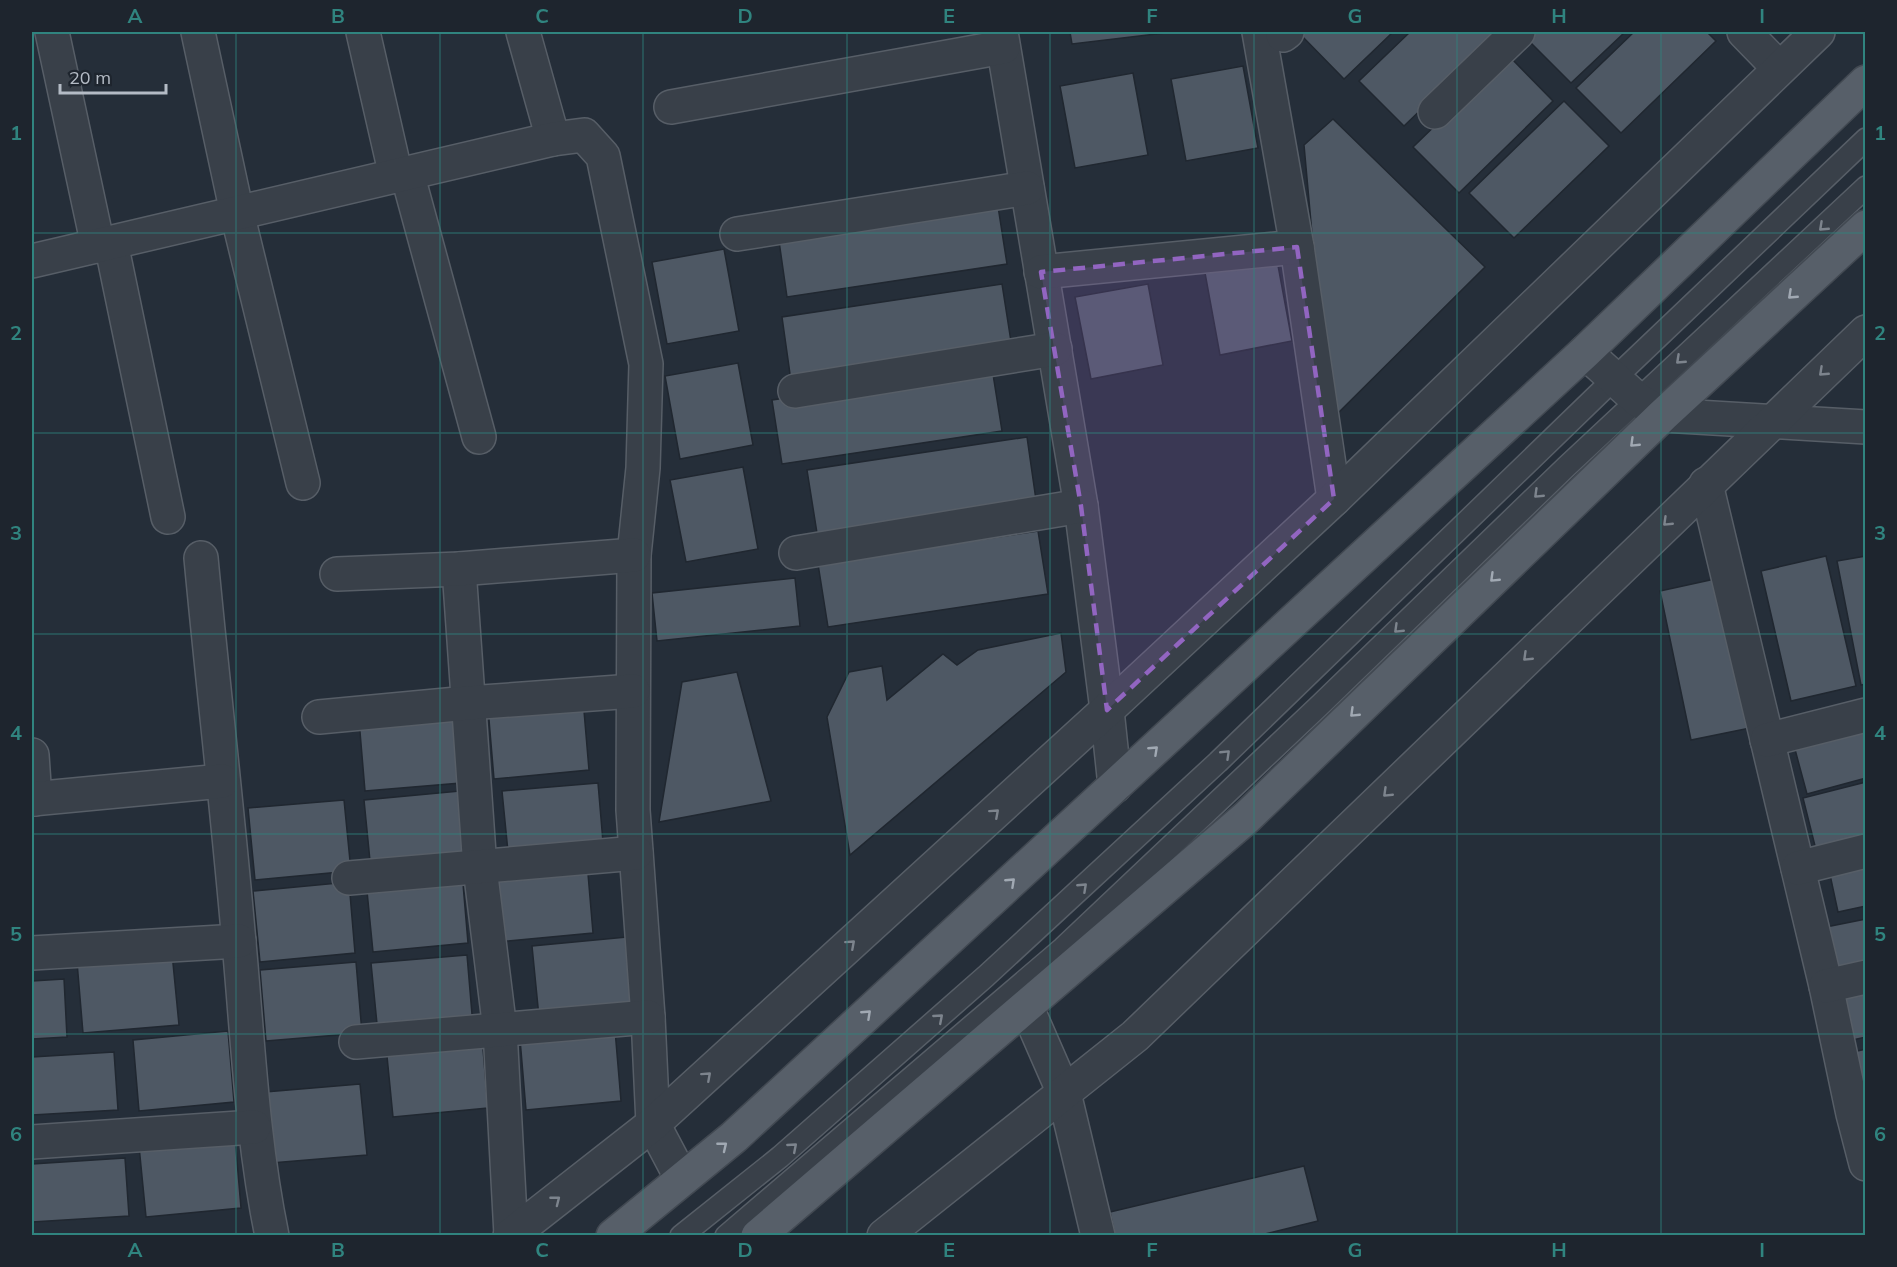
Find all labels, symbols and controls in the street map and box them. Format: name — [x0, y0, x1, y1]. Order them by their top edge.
text: A — [128, 3, 143, 28]
text: B — [331, 3, 345, 28]
text: C — [535, 3, 549, 28]
text: D — [737, 3, 753, 28]
text: E — [943, 3, 955, 28]
text: F — [1146, 3, 1158, 28]
text: G — [1348, 3, 1362, 28]
text: H — [1551, 3, 1567, 28]
text: I — [1759, 3, 1765, 28]
scale bar — [60, 57, 166, 95]
text: 20 m — [69, 66, 111, 89]
text: 1 — [10, 120, 22, 145]
text: 1 — [1874, 120, 1886, 145]
one-way arrow — [1819, 220, 1829, 231]
one-way arrow — [1788, 288, 1799, 299]
text: 2 — [10, 320, 22, 345]
text: 2 — [1874, 320, 1886, 345]
one-way arrow — [1677, 353, 1687, 364]
one-way arrow — [1819, 365, 1830, 376]
one-way arrow — [1631, 435, 1642, 446]
one-way arrow — [1535, 487, 1545, 498]
one-way arrow — [1663, 514, 1674, 525]
text: 3 — [10, 520, 22, 545]
text: 3 — [1874, 520, 1886, 545]
one-way arrow — [1490, 571, 1501, 582]
one-way arrow — [1394, 622, 1405, 633]
one-way arrow — [1523, 650, 1534, 661]
one-way arrow — [1350, 706, 1361, 717]
text: 4 — [10, 720, 22, 745]
text: 4 — [1874, 720, 1886, 745]
one-way arrow — [1147, 746, 1158, 757]
one-way arrow — [1219, 750, 1230, 761]
one-way arrow — [1383, 786, 1393, 797]
one-way arrow — [988, 809, 999, 820]
one-way arrow — [1004, 878, 1014, 889]
one-way arrow — [1076, 883, 1087, 894]
text: 5 — [10, 921, 22, 946]
text: 5 — [1874, 921, 1886, 946]
one-way arrow — [844, 940, 854, 951]
one-way arrow — [861, 1010, 871, 1021]
one-way arrow — [932, 1014, 943, 1025]
one-way arrow — [699, 1072, 710, 1083]
text: 6 — [10, 1121, 22, 1146]
text: 6 — [1874, 1121, 1886, 1146]
one-way arrow — [717, 1142, 728, 1153]
one-way arrow — [786, 1143, 797, 1154]
one-way arrow — [550, 1196, 561, 1207]
text: A — [128, 1237, 143, 1262]
text: B — [331, 1237, 345, 1262]
text: C — [535, 1237, 549, 1262]
text: D — [737, 1237, 753, 1262]
text: E — [943, 1237, 955, 1262]
text: F — [1146, 1237, 1158, 1262]
text: G — [1348, 1237, 1362, 1262]
text: H — [1551, 1237, 1567, 1262]
text: I — [1759, 1237, 1765, 1262]

